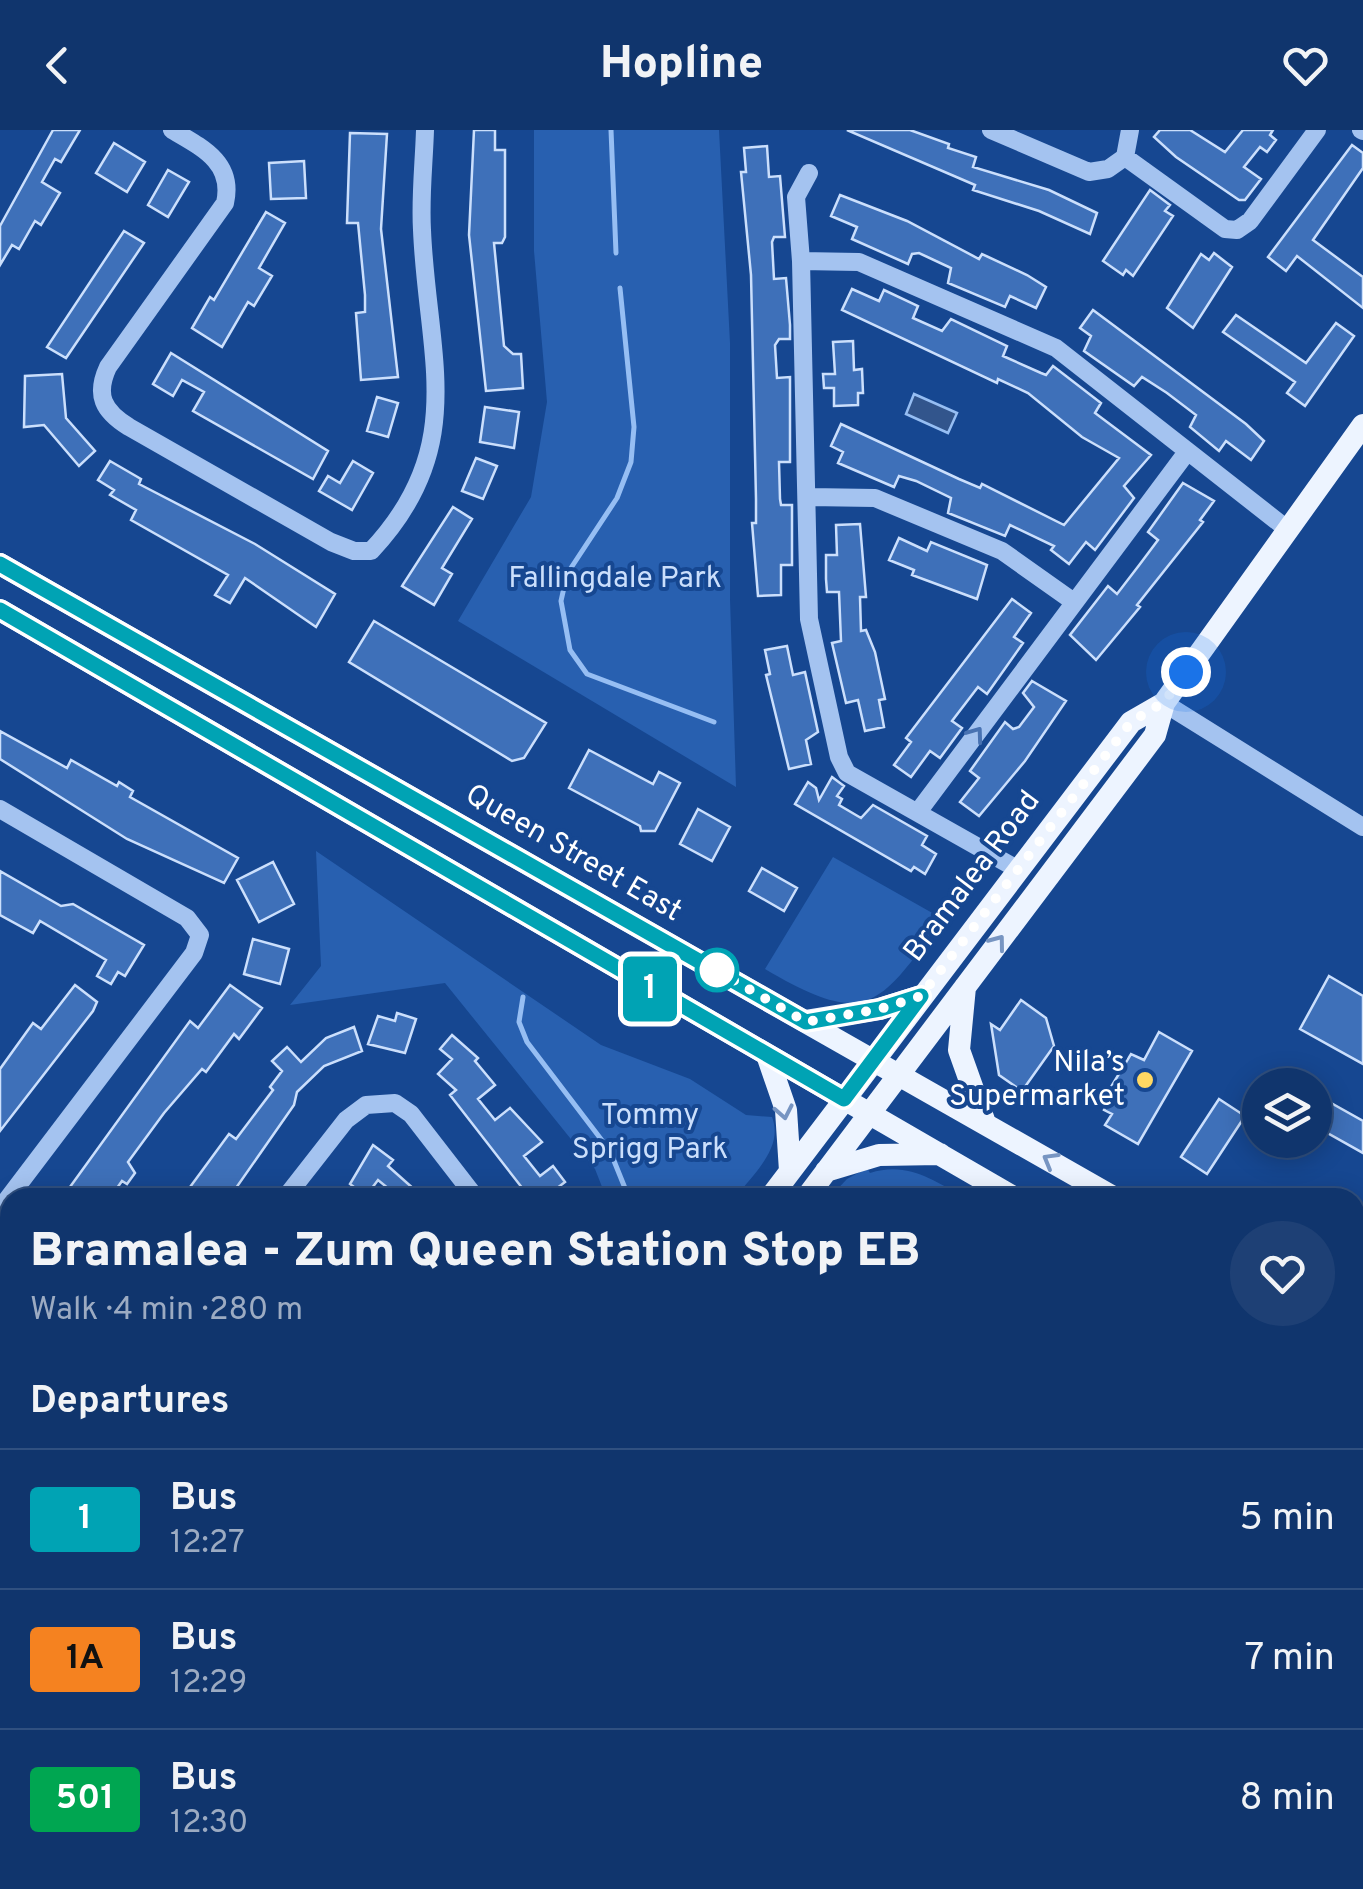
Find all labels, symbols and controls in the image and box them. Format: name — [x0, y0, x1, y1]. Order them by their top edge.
text: Hopline — [600, 37, 763, 94]
icon: back — [30, 38, 85, 93]
icon: heart — [1278, 38, 1333, 93]
park label: Fallingdale Park — [508, 561, 722, 598]
your location — [1161, 647, 1211, 697]
one-way arrow — [964, 727, 982, 745]
street label: Queen Street East — [458, 777, 688, 931]
street label: Bramalea Road — [897, 784, 1049, 970]
one-way arrow — [987, 935, 1004, 953]
unlabelled marker — [696, 949, 738, 991]
line badge: 1 — [618, 956, 682, 1022]
text: 1 — [643, 967, 657, 1011]
place label: Nila’s Supermarket — [949, 1045, 1125, 1116]
map controls — [1242, 1068, 1332, 1158]
button: layers — [1242, 1068, 1332, 1158]
marker: Nila’s Supermarket — [1134, 1069, 1156, 1091]
park label: Tommy Sprigg Park — [572, 1098, 728, 1169]
one-way arrow — [772, 1103, 793, 1120]
one-way arrow — [1043, 1153, 1061, 1173]
button: heart — [1230, 1221, 1335, 1326]
text: Bramalea - Zum Queen Station Stop EB — [30, 1223, 920, 1283]
text: Walk · 4 min · 280 m — [30, 1291, 303, 1331]
text: Departures — [30, 1378, 230, 1427]
text: Bus — [170, 1475, 237, 1524]
text: 5 min — [1239, 1495, 1335, 1544]
text: 1 — [78, 1497, 92, 1541]
text: 12:27 — [170, 1524, 245, 1564]
text: Bus — [170, 1615, 237, 1664]
text: 7 min — [1245, 1635, 1335, 1684]
text: 1A — [66, 1637, 104, 1681]
text: 12:29 — [170, 1664, 247, 1704]
text: Bus — [170, 1755, 237, 1804]
text: 8 min — [1240, 1775, 1335, 1824]
text: 501 — [56, 1777, 114, 1821]
text: 12:30 — [170, 1804, 248, 1844]

